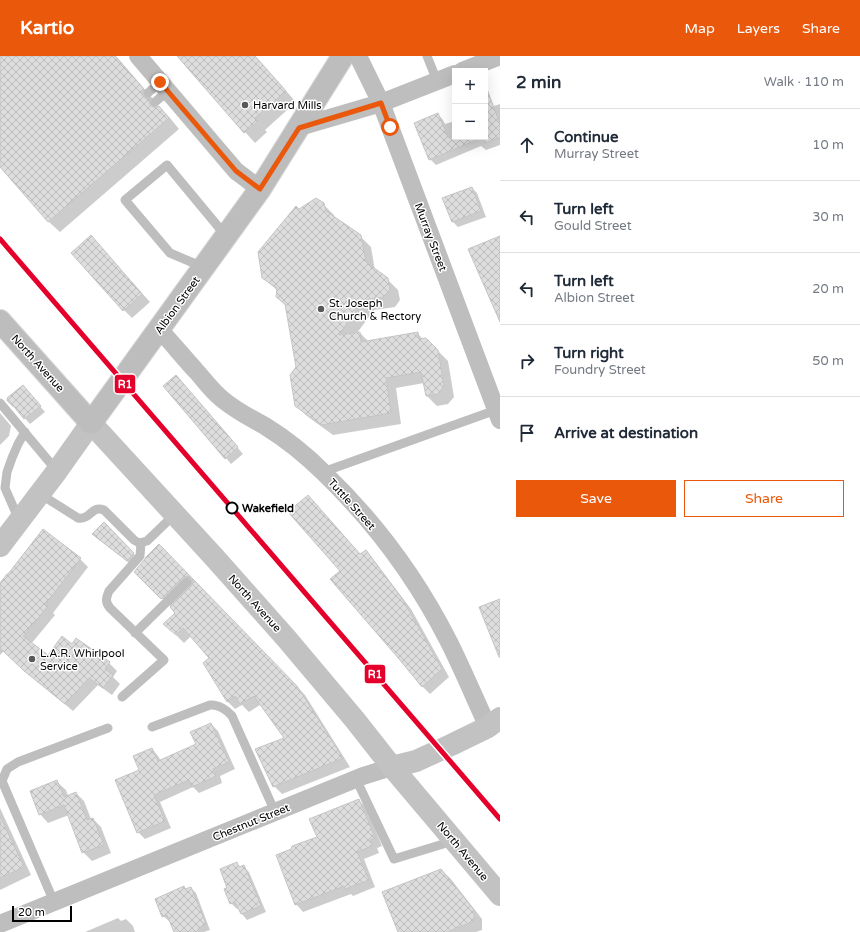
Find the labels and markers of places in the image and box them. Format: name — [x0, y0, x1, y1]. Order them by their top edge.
place label: Harvard Mills — [253, 99, 322, 112]
marker: Harvard Mills — [240, 100, 250, 110]
place label: St. Joseph Church & Rectory — [329, 297, 421, 323]
marker: St. Joseph Church & Rectory — [316, 304, 326, 314]
marker: Wakefield — [225, 501, 239, 515]
place label: Wakefield — [242, 502, 294, 515]
place label: L.A.R. Whirlpool Service — [40, 647, 124, 673]
marker: L.A.R. Whirlpool Service — [27, 654, 37, 664]

